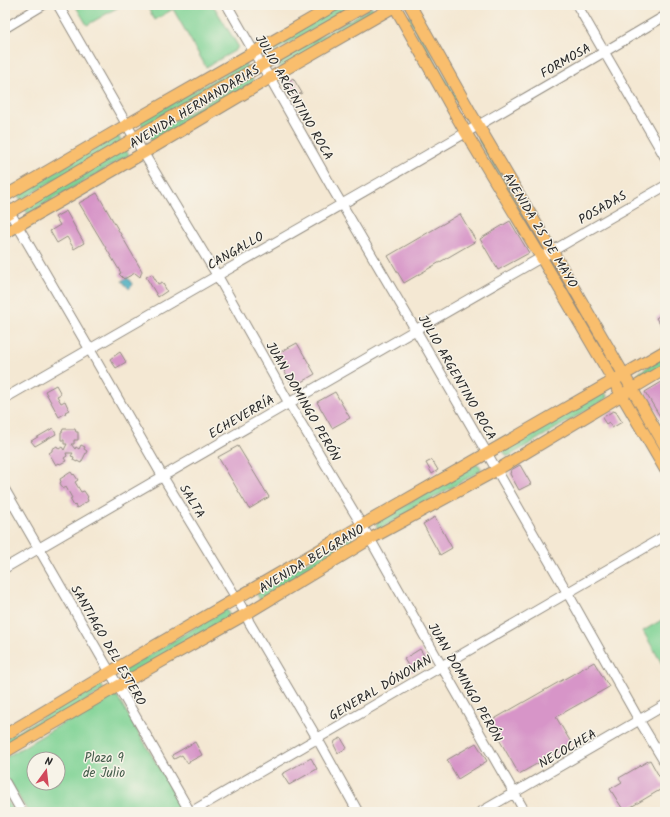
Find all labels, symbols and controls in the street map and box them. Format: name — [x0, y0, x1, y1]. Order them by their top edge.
street label: JULIO ARGENTINO ROCA — [249, 31, 338, 165]
street label: FORMOSA — [537, 38, 595, 84]
street label: AVENIDA HERNANDARIAS — [126, 60, 264, 155]
street label: AVENIDA 25 DE MAYO — [497, 169, 583, 292]
street label: POSADAS — [575, 186, 631, 231]
street label: CANGALLO — [203, 227, 268, 276]
street label: JULIO ARGENTINO ROCA — [412, 311, 501, 445]
street label: JUAN DOMINGO PERÓN — [260, 338, 346, 466]
street label: ECHEVERRÍA — [205, 390, 279, 445]
street label: SALTA — [173, 481, 210, 523]
street label: AVENIDA BELGRANO — [255, 519, 369, 599]
street label: SANTIAGO DEL ESTERO — [64, 581, 151, 710]
street label: JUAN DOMINGO PERÓN — [422, 619, 508, 747]
street label: GENERAL DÓNOVAN — [325, 650, 437, 727]
street label: NECOCHEA — [535, 724, 601, 774]
park label: Plaza 9 de Julio — [83, 748, 125, 784]
north arrow — [26, 751, 66, 791]
text: N — [43, 753, 54, 772]

